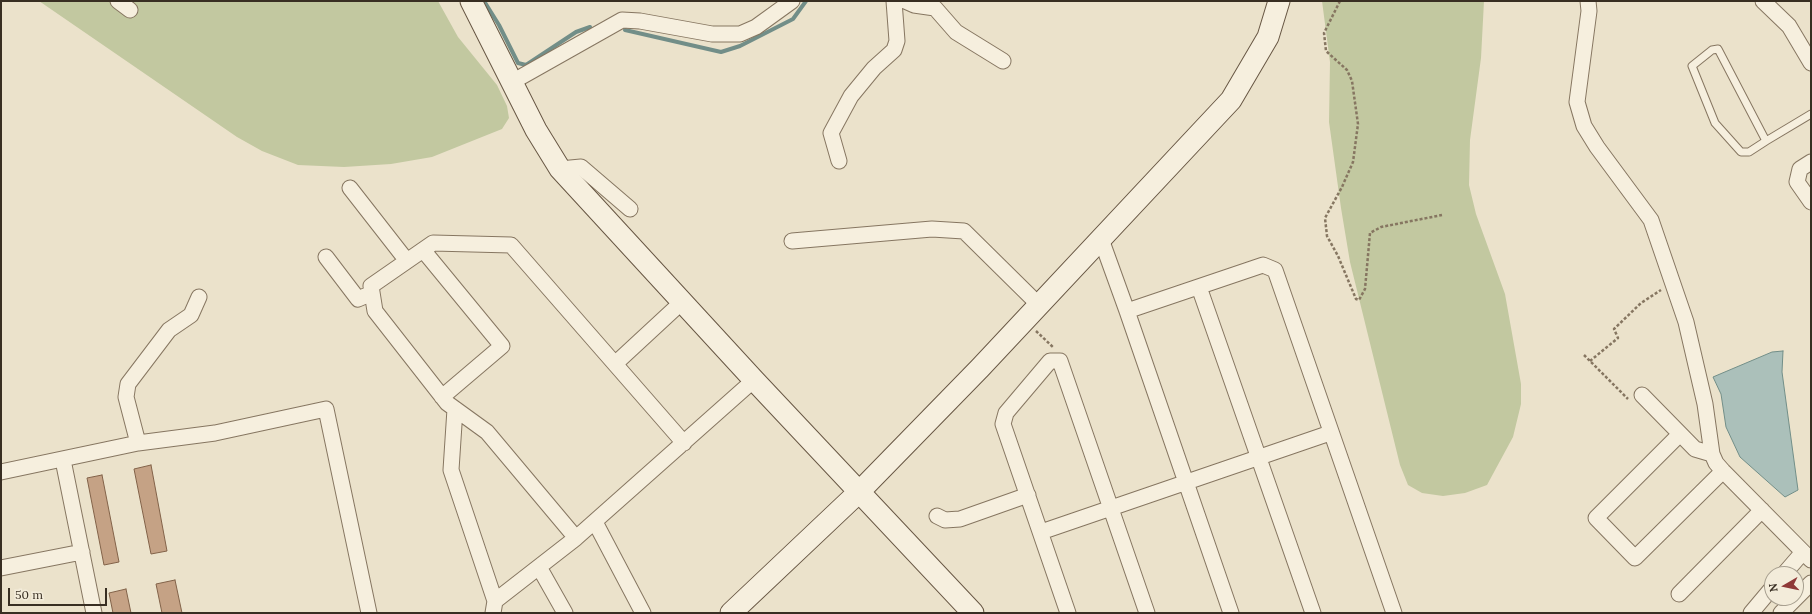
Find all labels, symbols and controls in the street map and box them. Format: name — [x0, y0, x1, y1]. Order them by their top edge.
north arrow — [1764, 566, 1804, 606]
scale bar — [10, 580, 109, 606]
text: N — [1766, 582, 1781, 593]
text: 50 m — [15, 587, 43, 602]

